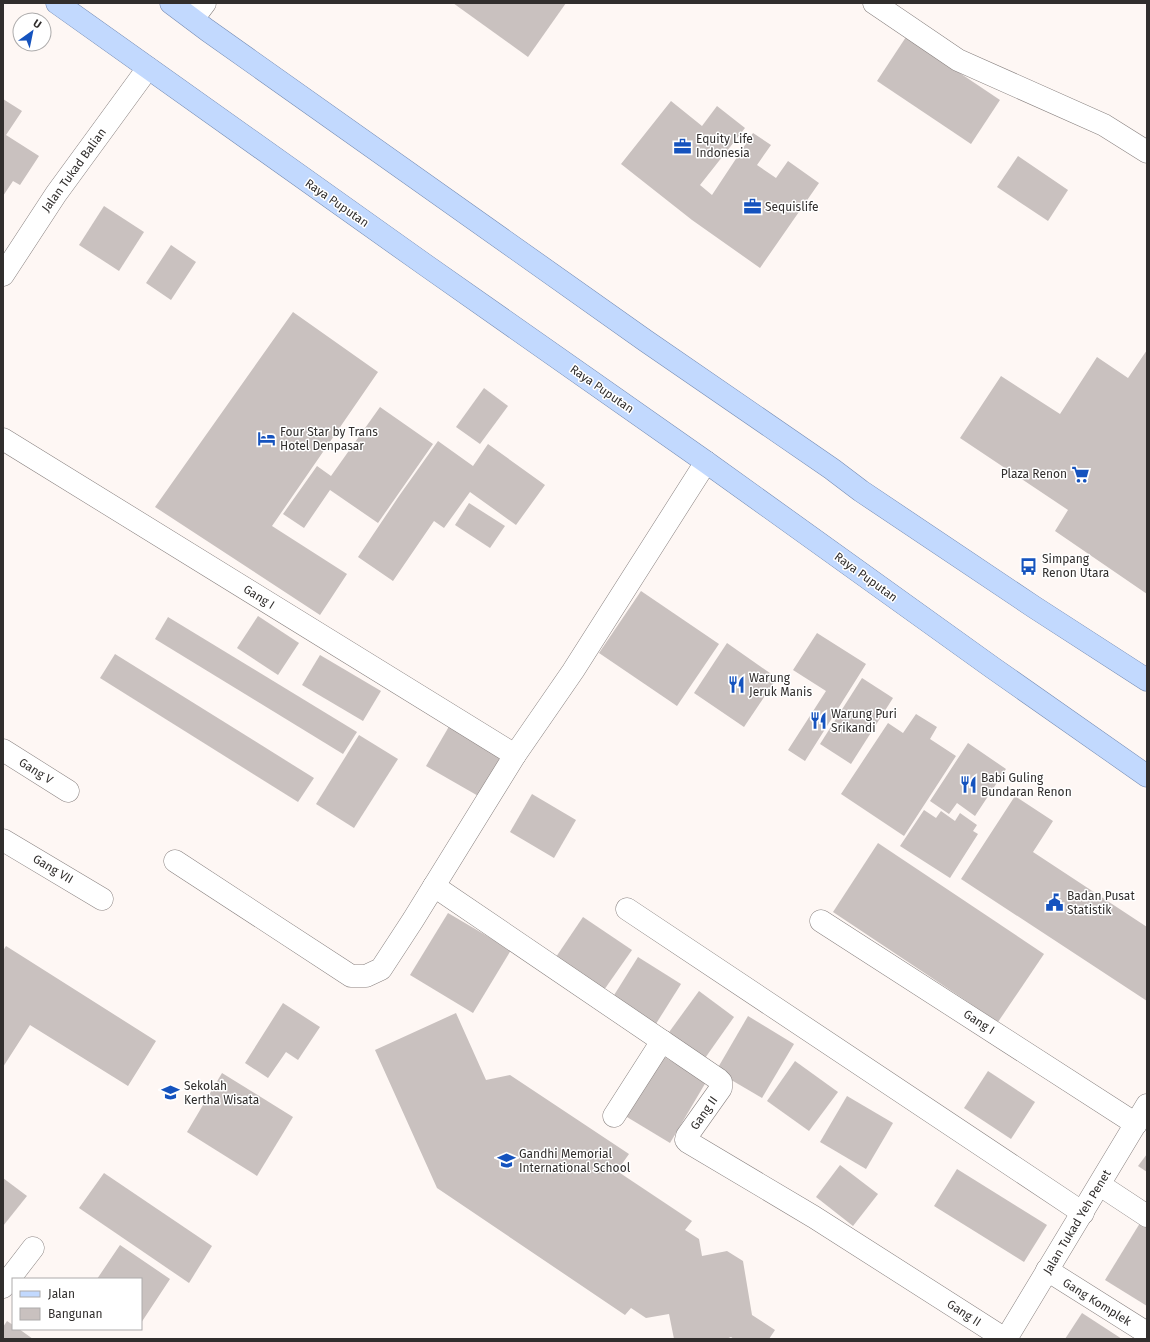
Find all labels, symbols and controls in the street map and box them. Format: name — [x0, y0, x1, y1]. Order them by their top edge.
north arrow — [12, 12, 52, 52]
text: U — [31, 17, 44, 31]
street label: Jalan Tukad Balian — [39, 125, 109, 215]
place label: Equity Life Indonesia — [696, 132, 753, 160]
office icon: Equity Life Indonesia — [673, 136, 693, 156]
street label: Raya Puputan — [302, 176, 372, 230]
office icon: Sequislife — [742, 197, 762, 217]
place label: Sequislife — [765, 200, 819, 214]
street label: Raya Puputan — [567, 362, 637, 416]
place label: Four Star by Trans Hotel Denpasar — [280, 425, 378, 453]
hotel icon: Four Star by Trans Hotel Denpasar — [257, 429, 277, 449]
supermarket icon: Plaza Renon — [1070, 464, 1090, 484]
place label: Plaza Renon — [1001, 467, 1067, 481]
street label: Raya Puputan — [832, 549, 900, 605]
place label: Simpang Renon Utara — [1042, 552, 1109, 580]
bus stop icon: Simpang Renon Utara — [1019, 556, 1039, 576]
street label: Gang I — [241, 582, 277, 612]
place label: Warung Jeruk Manis — [749, 671, 812, 699]
restaurant icon: Warung Jeruk Manis — [726, 675, 746, 695]
place label: Warung Puri Srikandi — [831, 707, 897, 735]
restaurant icon: Warung Puri Srikandi — [808, 711, 828, 731]
street label: Gang V — [17, 755, 56, 787]
place label: Babi Guling Bundaran Renon — [981, 771, 1072, 799]
restaurant icon: Babi Guling Bundaran Renon — [958, 775, 978, 795]
street label: Gang VII — [30, 852, 76, 886]
place label: Badan Pusat Statistik — [1067, 889, 1135, 917]
public building icon: Badan Pusat Statistik — [1044, 893, 1064, 913]
street label: Gang I — [961, 1007, 997, 1037]
place label: Sekolah Kertha Wisata — [184, 1079, 259, 1107]
school or university icon: Sekolah Kertha Wisata — [161, 1083, 181, 1103]
street label: Gang II — [687, 1094, 721, 1132]
place label: Gandhi Memorial International School — [519, 1147, 631, 1175]
school or university icon: Gandhi Memorial International School — [496, 1151, 516, 1171]
street label: Jalan Tukad Yeh Penet — [1040, 1167, 1114, 1277]
street label: Gang Komplek — [1060, 1275, 1135, 1329]
legend — [12, 1278, 142, 1330]
text: Jalan — [48, 1287, 75, 1301]
street label: Gang II — [944, 1297, 984, 1329]
text: Bangunan — [48, 1307, 103, 1321]

